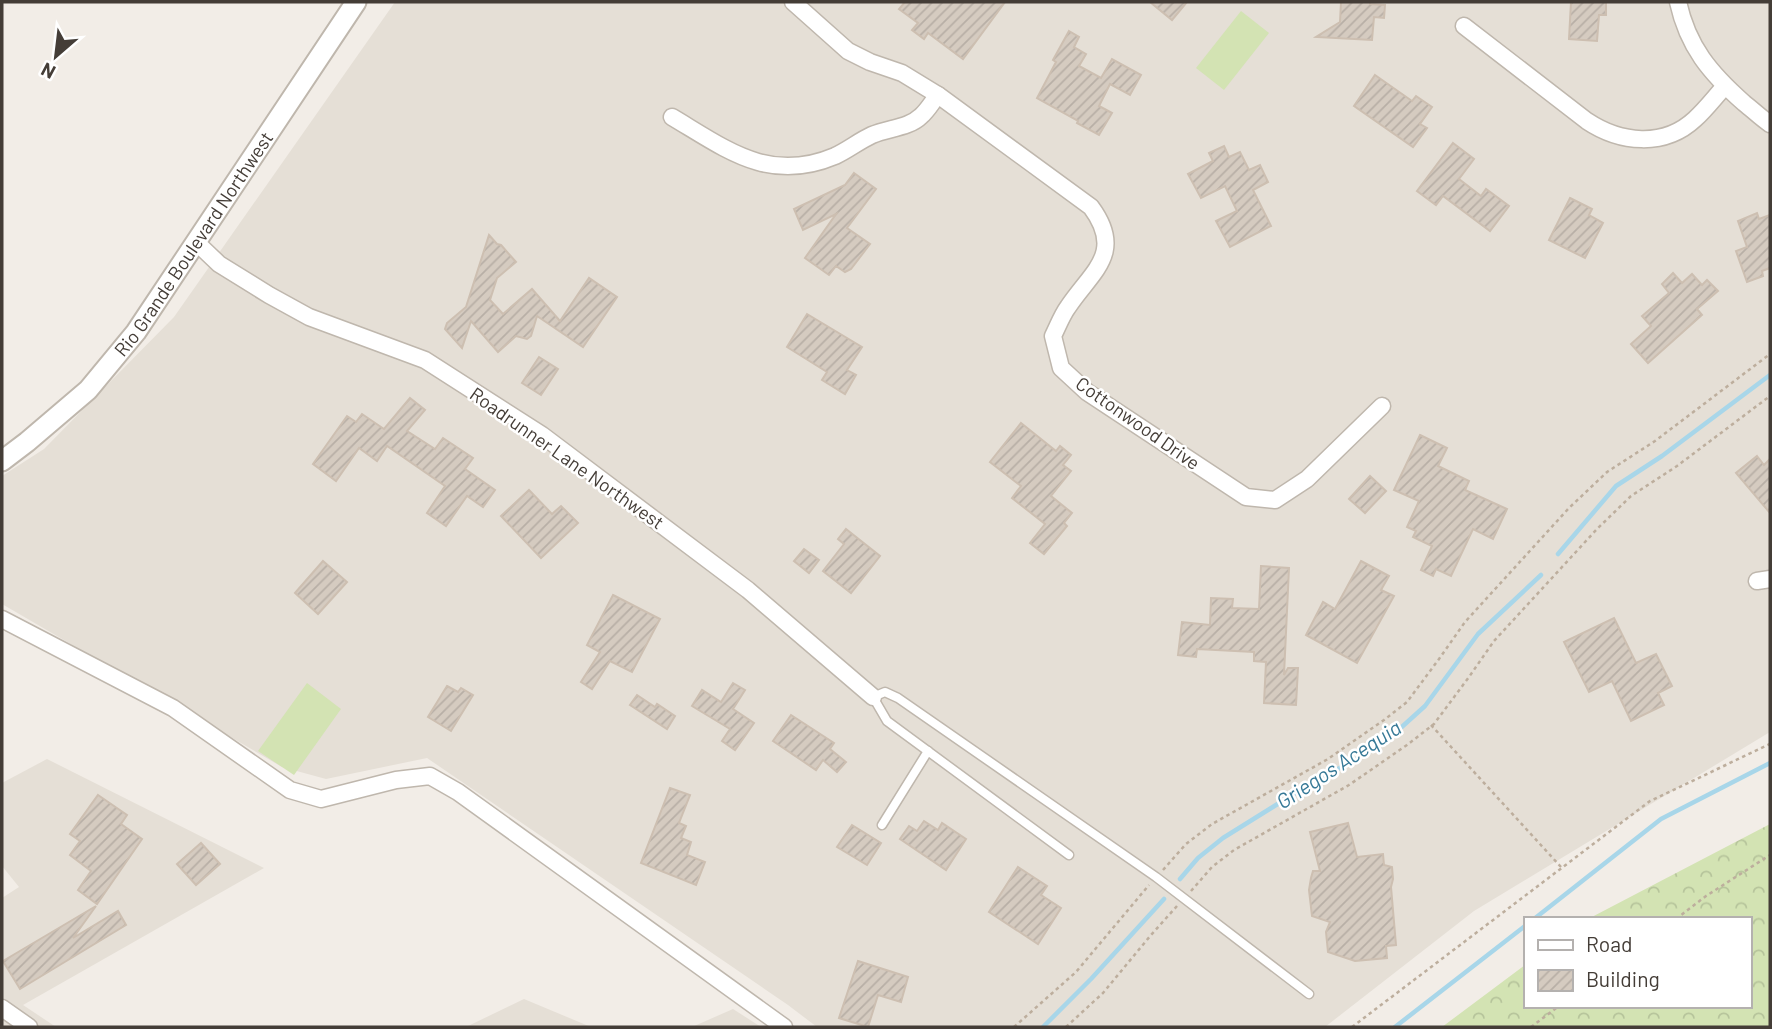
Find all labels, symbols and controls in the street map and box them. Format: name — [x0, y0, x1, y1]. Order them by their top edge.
north arrow — [21, 21, 91, 91]
text: N — [37, 58, 59, 85]
street label: Rio Grande Boulevard Northwest — [109, 127, 277, 361]
street label: Cottonwood Drive — [1072, 371, 1205, 474]
street label: Roadrunner Lane Northwest — [466, 382, 669, 533]
water label: Griegos Acequia — [1271, 714, 1405, 813]
legend — [1524, 917, 1751, 1008]
text: Road — [1586, 931, 1632, 956]
text: Building — [1586, 966, 1660, 991]

